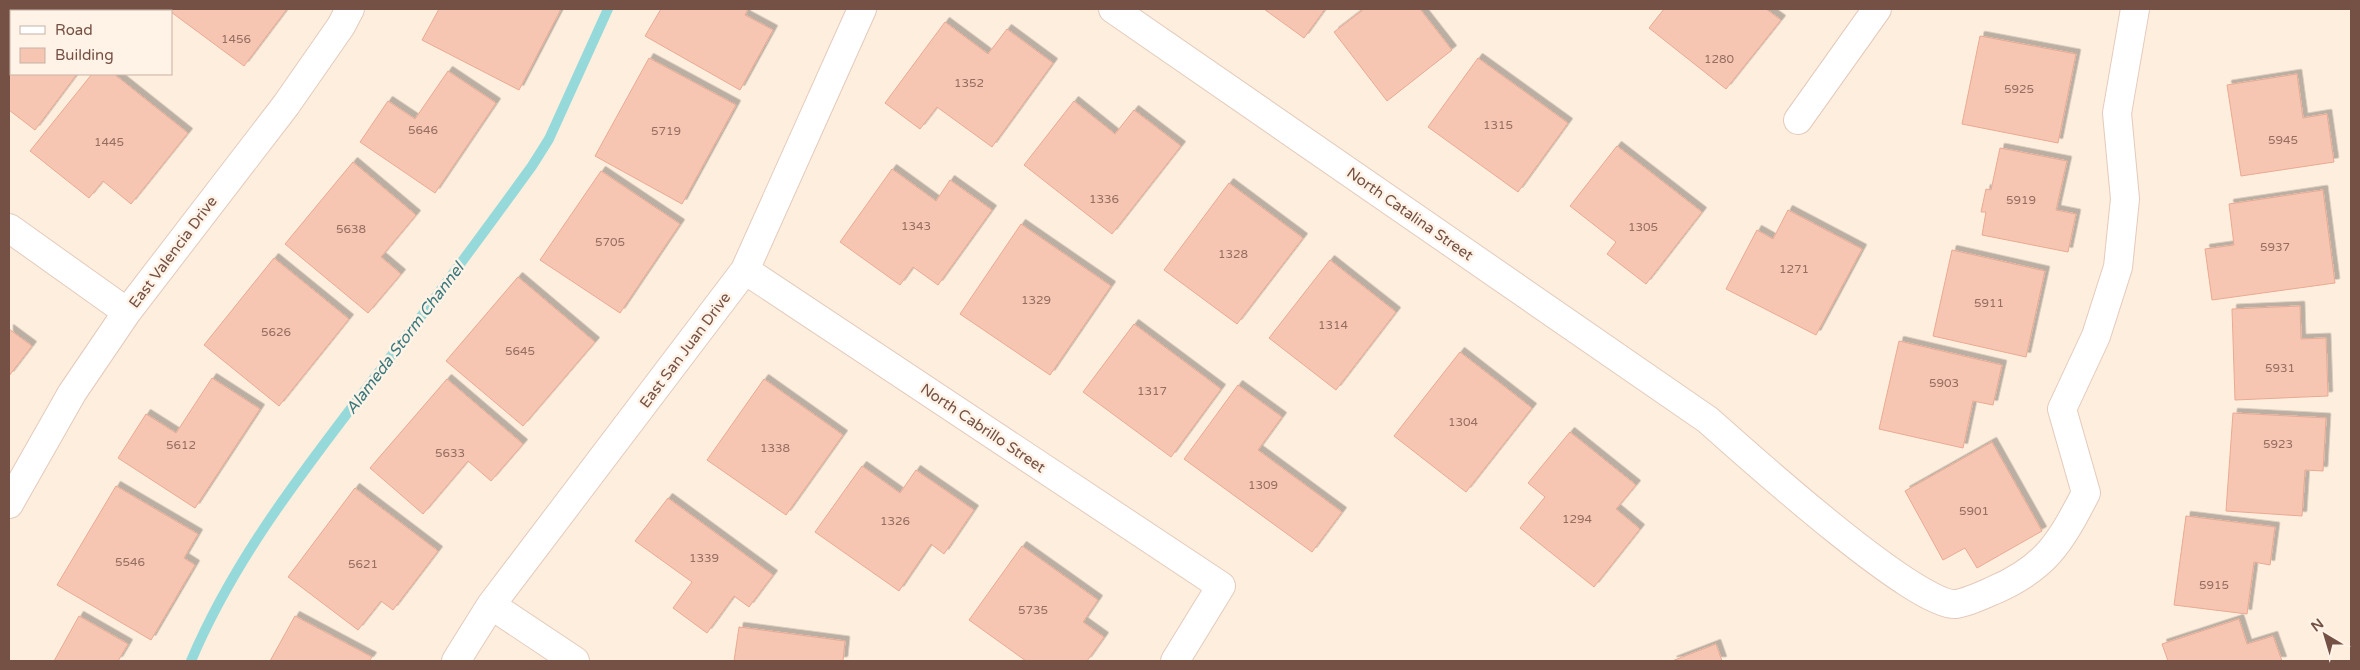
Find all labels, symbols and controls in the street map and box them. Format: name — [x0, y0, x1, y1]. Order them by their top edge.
legend — [10, 10, 172, 75]
text: Road — [55, 21, 93, 39]
house number: 1456 — [221, 32, 251, 46]
text: Building — [55, 46, 114, 64]
house number: 1280 — [1704, 52, 1735, 66]
house number: 1352 — [954, 76, 984, 90]
house number: 5925 — [2004, 82, 2034, 96]
house number: 1315 — [1483, 118, 1513, 132]
house number: 5646 — [408, 123, 438, 137]
house number: 5719 — [651, 124, 681, 138]
house number: 5945 — [2268, 133, 2298, 147]
house number: 1445 — [94, 135, 124, 149]
street label: North Catalina Street — [1343, 164, 1477, 265]
house number: 1336 — [1089, 192, 1119, 206]
street label: East Valencia Drive — [125, 193, 221, 311]
house number: 5919 — [2006, 193, 2036, 207]
house number: 1343 — [901, 219, 931, 233]
house number: 1305 — [1628, 220, 1658, 234]
house number: 5638 — [336, 222, 366, 236]
house number: 5705 — [595, 235, 625, 249]
house number: 5937 — [2260, 240, 2290, 254]
house number: 1328 — [1218, 247, 1248, 261]
water label: Alameda Storm Channel — [341, 257, 469, 418]
house number: 1271 — [1779, 262, 1809, 276]
street label: East San Juan Drive — [636, 289, 734, 411]
house number: 1329 — [1021, 293, 1051, 307]
house number: 5911 — [1974, 296, 2004, 310]
house number: 1314 — [1318, 318, 1349, 332]
house number: 5626 — [261, 325, 291, 339]
house number: 5645 — [505, 344, 535, 358]
house number: 5931 — [2265, 361, 2295, 375]
house number: 5903 — [1929, 376, 1959, 390]
street label: North Cabrillo Street — [917, 380, 1049, 477]
house number: 1317 — [1137, 384, 1167, 398]
house number: 1304 — [1448, 415, 1479, 429]
house number: 5923 — [2263, 437, 2293, 451]
house number: 5612 — [166, 438, 196, 452]
house number: 1338 — [760, 441, 790, 455]
house number: 5633 — [435, 446, 465, 460]
house number: 1309 — [1248, 478, 1278, 492]
house number: 5901 — [1959, 504, 1989, 518]
house number: 1294 — [1562, 512, 1593, 526]
house number: 1326 — [880, 514, 910, 528]
house number: 1339 — [689, 551, 719, 565]
house number: 5546 — [115, 555, 145, 569]
house number: 5621 — [348, 557, 378, 571]
house number: 5915 — [2199, 578, 2229, 592]
house number: 5735 — [1018, 603, 1048, 617]
north arrow — [2300, 610, 2350, 660]
text: N — [2308, 615, 2327, 635]

